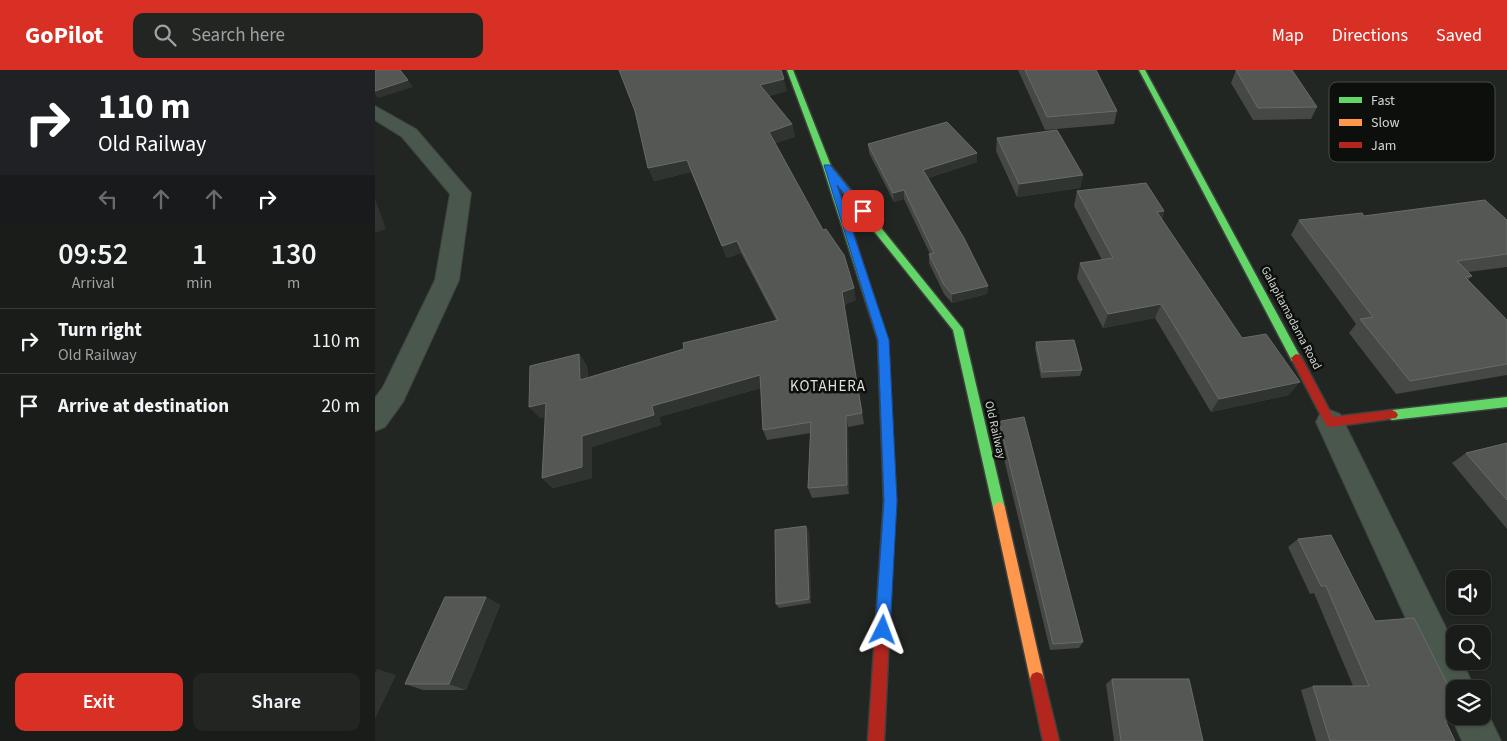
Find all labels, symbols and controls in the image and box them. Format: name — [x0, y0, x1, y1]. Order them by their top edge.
search box — [133, 13, 483, 58]
text: GoPilot — [25, 18, 103, 53]
icon: search — [151, 21, 179, 49]
text: Search here — [191, 22, 285, 49]
text: Map — [1272, 23, 1304, 48]
text: Directions — [1332, 23, 1408, 48]
text: Saved — [1436, 23, 1482, 48]
text: 110 m — [98, 82, 190, 132]
legend — [1329, 82, 1495, 162]
icon: right — [15, 90, 80, 155]
text: Fast — [1371, 91, 1395, 111]
text: Slow — [1371, 113, 1400, 133]
text: Old Railway — [98, 128, 206, 160]
text: Jam — [1371, 136, 1396, 156]
icon: left — [94, 185, 122, 213]
icon: ahead — [147, 185, 175, 213]
icon: ahead — [200, 185, 228, 213]
icon: right — [253, 185, 281, 213]
pin — [842, 190, 884, 232]
icon: arrive — [849, 197, 877, 225]
text: 09:52 — [58, 233, 128, 276]
text: 1 — [192, 233, 207, 276]
text: 130 — [271, 233, 317, 276]
street label: Galapitamadama Road — [1257, 263, 1325, 373]
text: Arrival — [72, 272, 115, 294]
text: min — [186, 272, 212, 294]
text: m — [287, 272, 300, 294]
text: Turn right — [58, 317, 142, 344]
icon: right — [15, 327, 43, 355]
text: 110 m — [312, 328, 360, 355]
text: Old Railway — [58, 344, 137, 366]
district label: KOTAHERA — [790, 376, 866, 397]
icon: arrive — [15, 392, 43, 420]
text: Arrive at destination — [58, 393, 229, 420]
text: 20 m — [322, 393, 360, 420]
street label: Old Railway — [980, 399, 1010, 461]
map controls — [1446, 570, 1491, 725]
button: sound — [1446, 570, 1491, 615]
position arrow — [856, 603, 908, 655]
button: search — [1446, 625, 1491, 670]
button: Exit — [15, 673, 183, 731]
button: Share — [193, 673, 360, 731]
button: layers — [1446, 680, 1491, 725]

